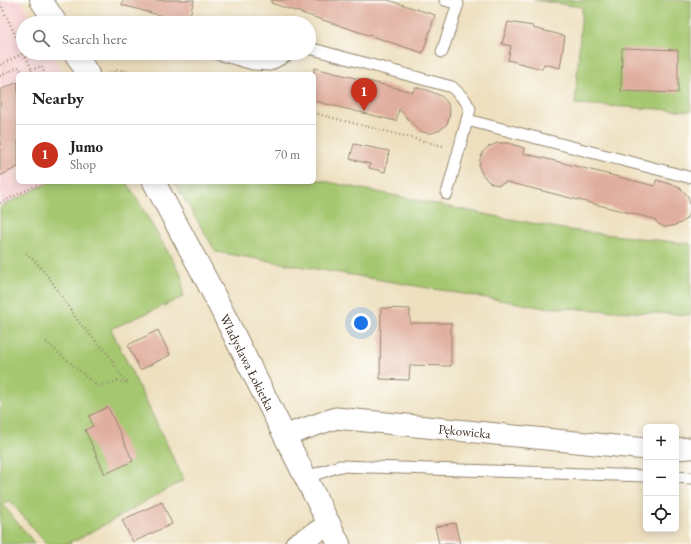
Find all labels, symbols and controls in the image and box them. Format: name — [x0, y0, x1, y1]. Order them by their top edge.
search box — [16, 16, 316, 60]
icon: search — [30, 27, 52, 49]
text: Search here — [62, 29, 127, 48]
pin: 1 — [351, 78, 377, 111]
text: Nearby — [32, 87, 84, 109]
text: Jumo — [70, 137, 103, 156]
text: 1 — [42, 146, 48, 163]
text: 70 m — [275, 146, 300, 163]
text: Shop — [70, 156, 96, 173]
street label: Władysława Łokietka — [216, 311, 279, 414]
your location — [351, 313, 371, 333]
street label: Pękowicka — [438, 420, 492, 443]
map controls — [643, 424, 679, 532]
button: + — [643, 424, 679, 460]
button: − — [643, 460, 679, 496]
button: locate — [643, 496, 679, 532]

